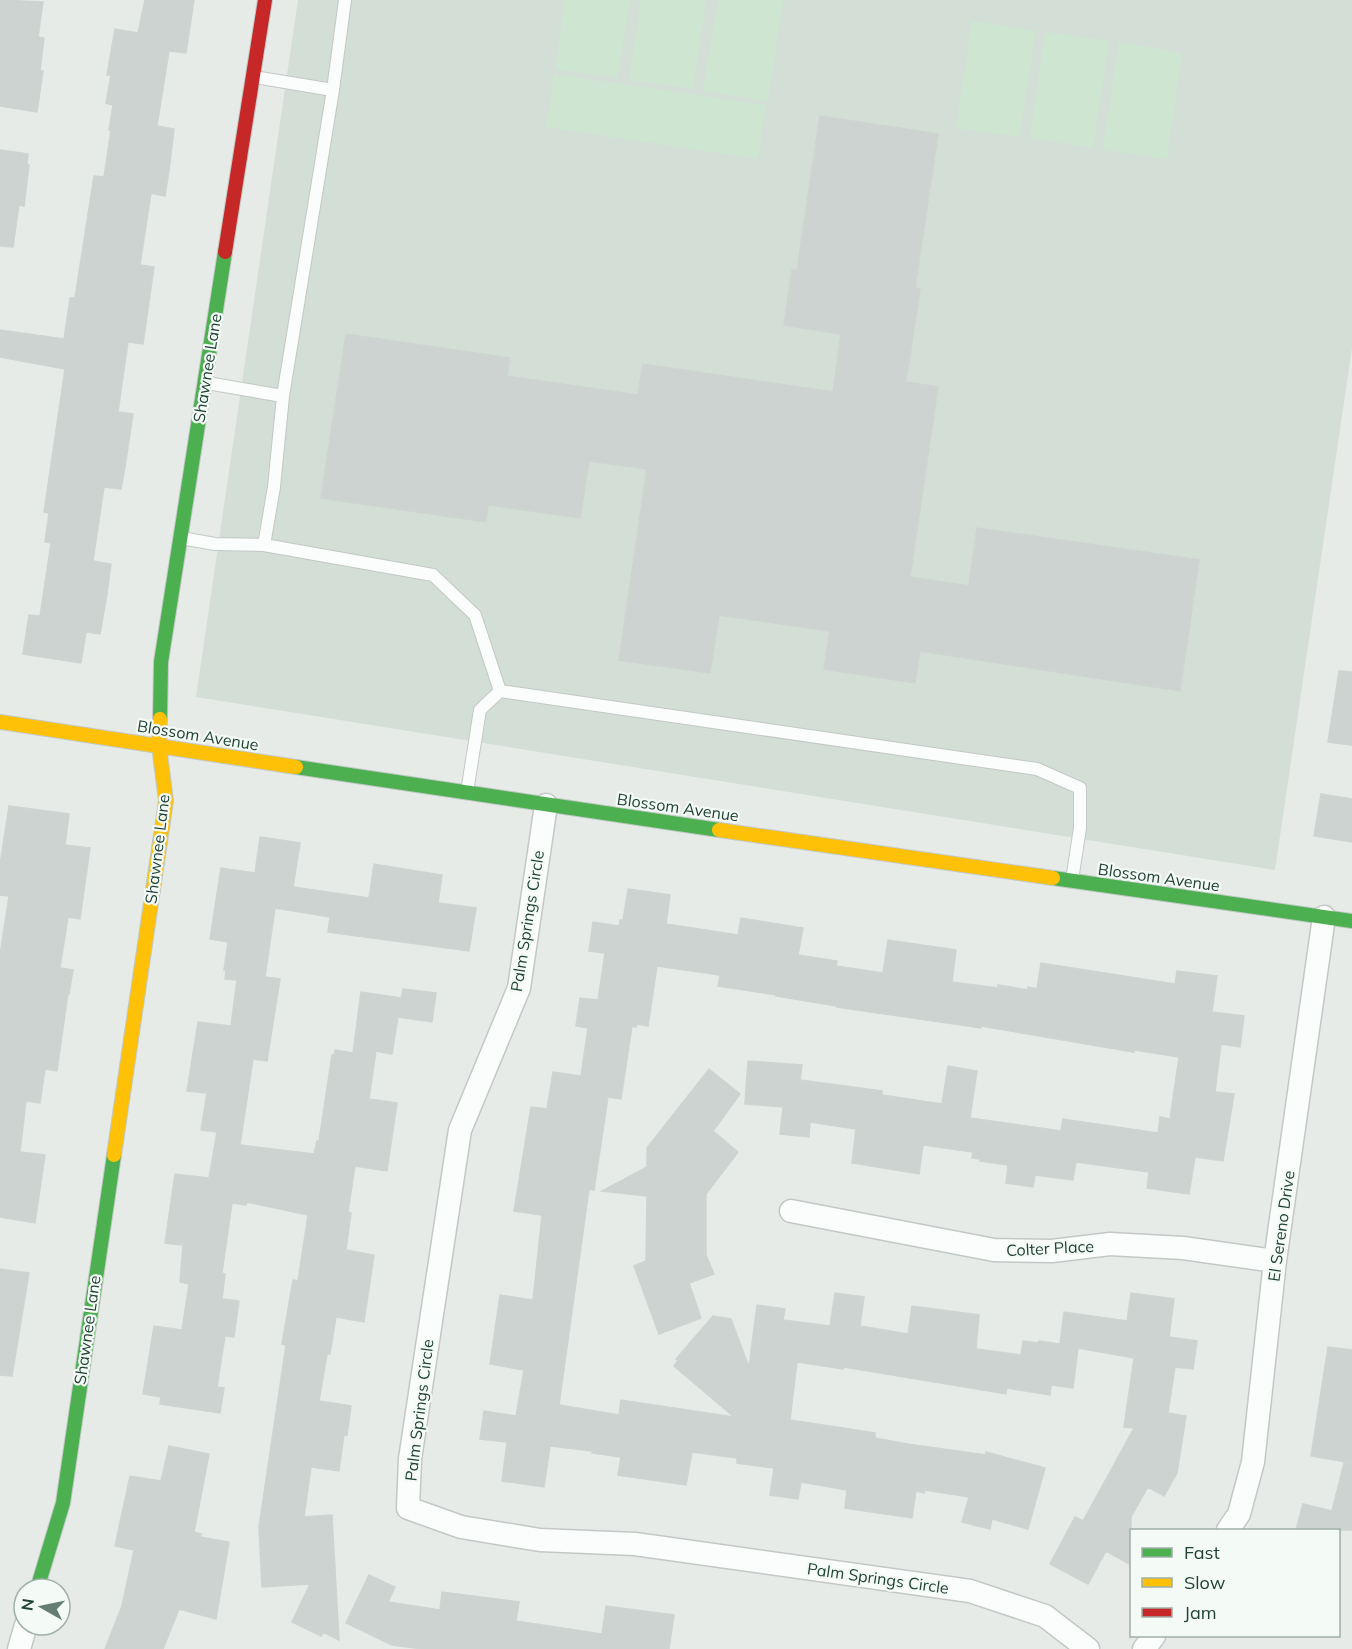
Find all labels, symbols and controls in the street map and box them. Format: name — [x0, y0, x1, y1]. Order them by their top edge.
street label: Shawnee Lane — [189, 312, 225, 424]
street label: Blossom Avenue — [136, 716, 260, 754]
street label: Blossom Avenue — [616, 789, 740, 825]
street label: Shawnee Lane — [140, 793, 174, 905]
street label: Palm Springs Circle — [506, 849, 548, 993]
street label: Blossom Avenue — [1097, 859, 1221, 895]
street label: El Sereno Drive — [1263, 1169, 1299, 1283]
street label: Colter Place — [1006, 1236, 1094, 1260]
street label: Shawnee Lane — [69, 1274, 105, 1386]
street label: Palm Springs Circle — [400, 1338, 438, 1482]
legend — [1130, 1529, 1340, 1637]
text: Fast — [1184, 1541, 1220, 1564]
street label: Palm Springs Circle — [806, 1558, 950, 1598]
text: Slow — [1184, 1571, 1226, 1594]
north arrow — [12, 1577, 72, 1637]
text: N — [16, 1597, 38, 1612]
text: Jam — [1184, 1601, 1217, 1624]

